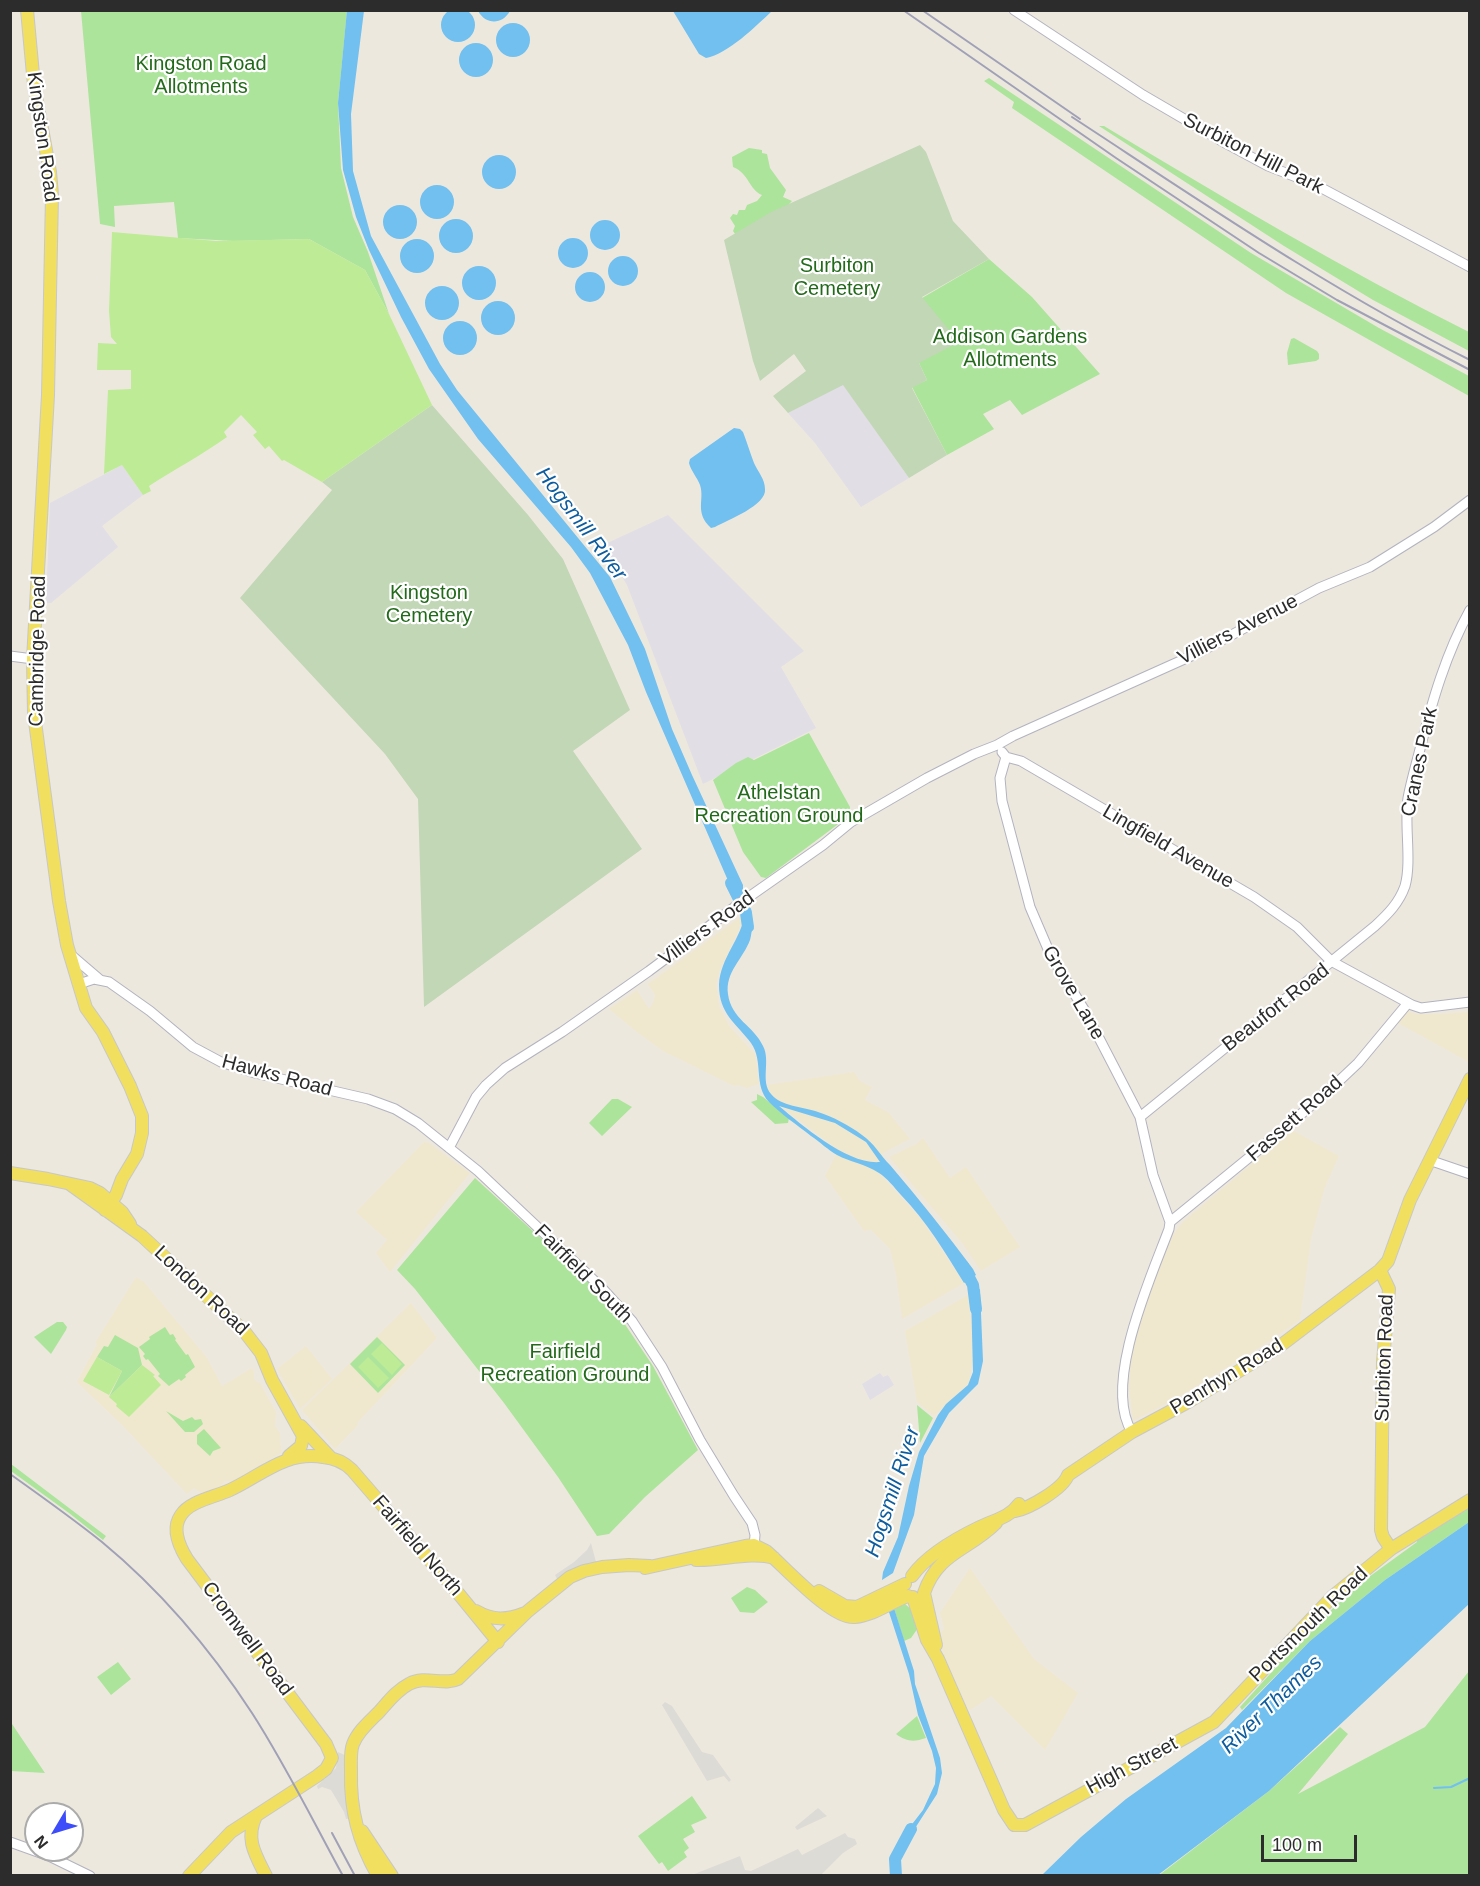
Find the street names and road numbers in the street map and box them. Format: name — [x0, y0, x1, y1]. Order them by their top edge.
street label: Kingston Road — [21, 70, 63, 204]
street label: Surbiton Hill Park — [1179, 108, 1327, 200]
street label: Cambridge Road — [25, 575, 51, 727]
street label: Villiers Avenue — [1174, 589, 1302, 671]
street label: Cranes Park — [1397, 705, 1443, 819]
street label: Lingfield Avenue — [1098, 800, 1238, 894]
street label: Villiers Road — [655, 886, 759, 972]
street label: Grove Lane — [1036, 942, 1110, 1044]
street label: Beaufort Road — [1218, 959, 1334, 1057]
street label: Hawks Road — [219, 1050, 335, 1102]
street label: Fassett Road — [1242, 1071, 1348, 1167]
street label: Fairfield South — [529, 1220, 637, 1328]
street label: London Road — [149, 1241, 253, 1341]
street label: Surbiton Road — [1371, 1294, 1399, 1422]
street label: Penrhyn Road — [1166, 1334, 1288, 1420]
street label: Fairfield North — [367, 1491, 467, 1601]
street label: Portsmouth Road — [1245, 1562, 1373, 1688]
street label: Cromwell Road — [196, 1577, 298, 1701]
street label: High Street — [1082, 1732, 1182, 1800]

